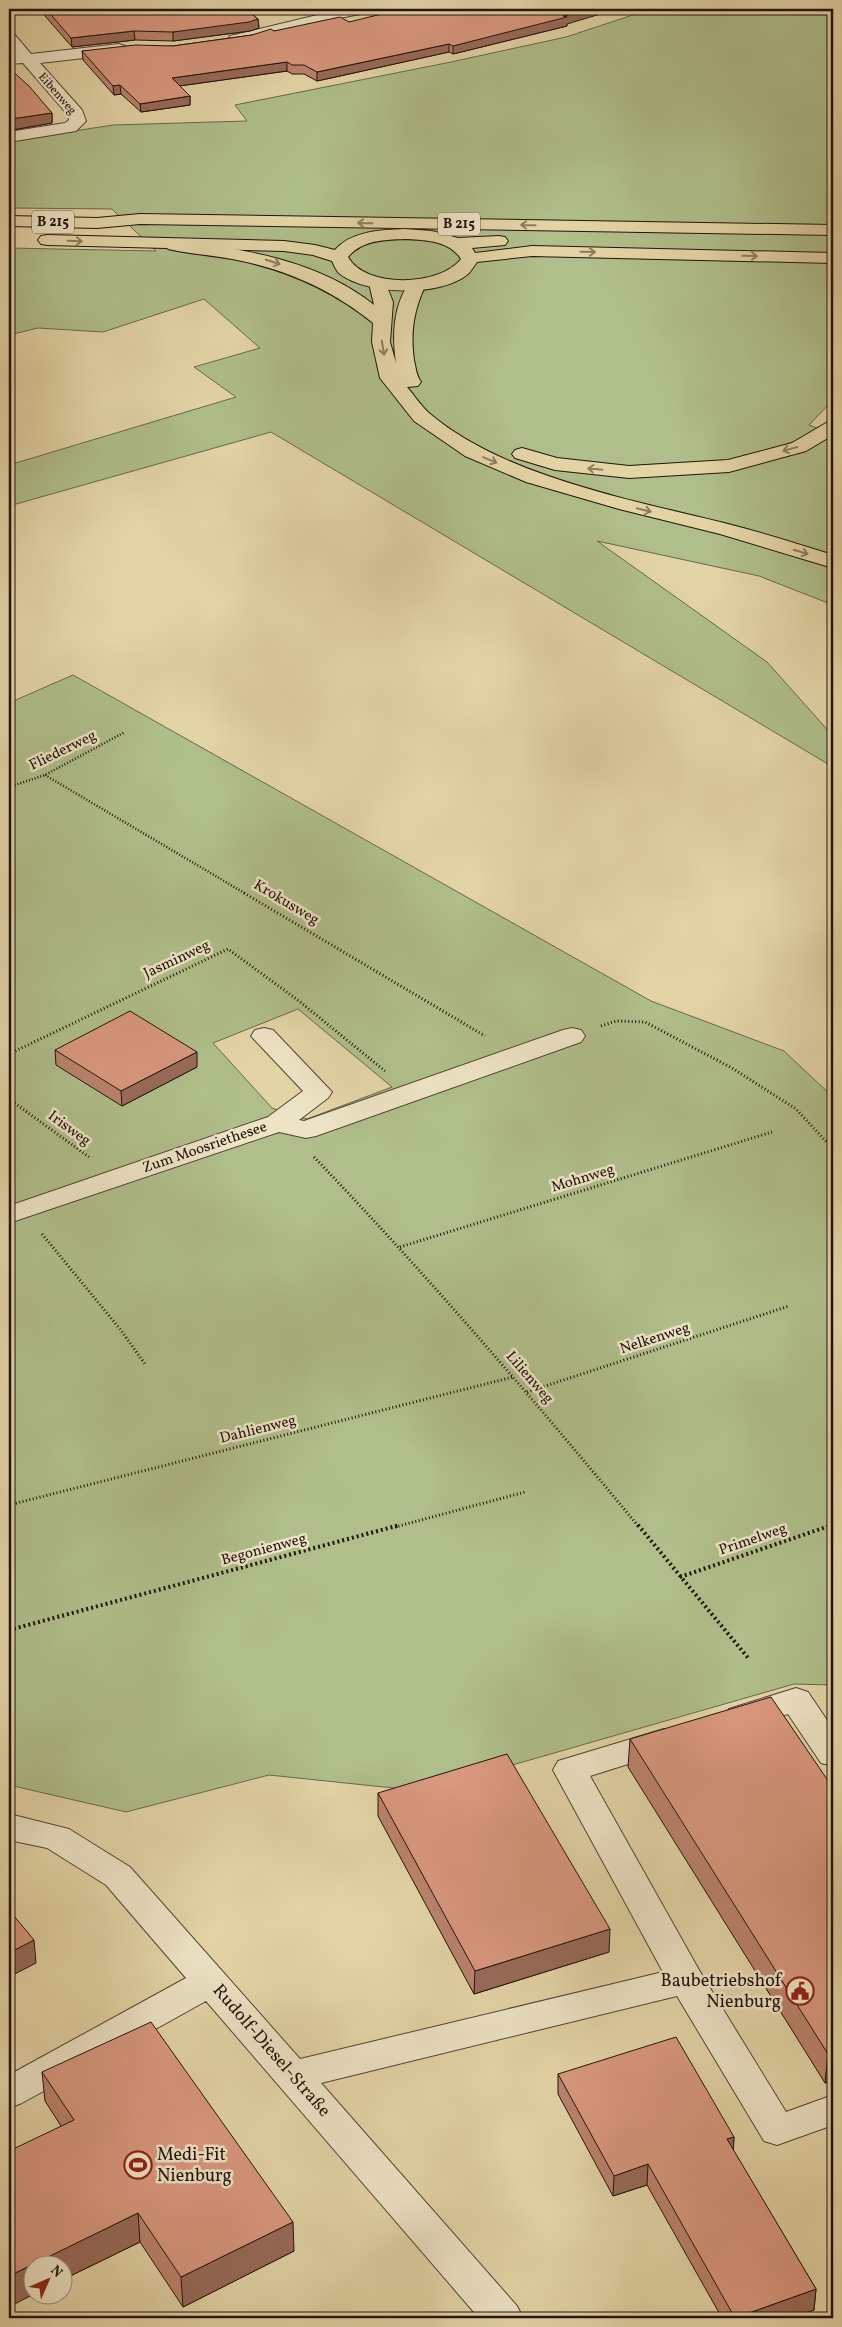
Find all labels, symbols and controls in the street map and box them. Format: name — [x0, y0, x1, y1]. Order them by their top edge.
street label: Eibenweg — [34, 70, 80, 118]
road number: B 215 — [32, 210, 74, 233]
road number: B 215 — [438, 212, 480, 235]
one-way arrow — [358, 218, 374, 227]
one-way arrow — [520, 220, 536, 230]
one-way arrow — [67, 237, 83, 246]
one-way arrow — [580, 248, 596, 257]
one-way arrow — [742, 251, 758, 261]
one-way arrow — [265, 258, 281, 268]
one-way arrow — [379, 339, 389, 355]
one-way arrow — [783, 445, 799, 455]
one-way arrow — [482, 455, 497, 465]
one-way arrow — [588, 464, 604, 473]
one-way arrow — [636, 506, 652, 515]
one-way arrow — [793, 548, 809, 558]
street label: Fliederweg — [26, 726, 101, 776]
street label: Krokusweg — [249, 875, 323, 931]
street label: Jasminweg — [140, 935, 214, 985]
street label: Irisweg — [43, 1106, 95, 1152]
street label: Zum Moosriethesee — [140, 1117, 270, 1179]
street label: Mohnweg — [549, 1159, 617, 1199]
street label: Nelkenweg — [617, 1318, 693, 1360]
street label: Lilienweg — [500, 1347, 558, 1409]
street label: Dahlienweg — [218, 1410, 299, 1450]
street label: Primelweg — [716, 1518, 790, 1561]
street label: Begonienweg — [219, 1528, 309, 1571]
place label: Baubetriebshof Nienburg — [660, 1969, 783, 2015]
public building icon: Baubetriebshof Nienburg — [785, 1976, 815, 2006]
street label: Rudolf-Diesel-Straße — [206, 1979, 336, 2123]
place label: Medi-Fit Nienburg — [157, 2143, 232, 2189]
sports icon: Medi-Fit Nienburg — [123, 2150, 153, 2180]
north arrow — [22, 2254, 72, 2304]
text: N — [46, 2262, 66, 2282]

